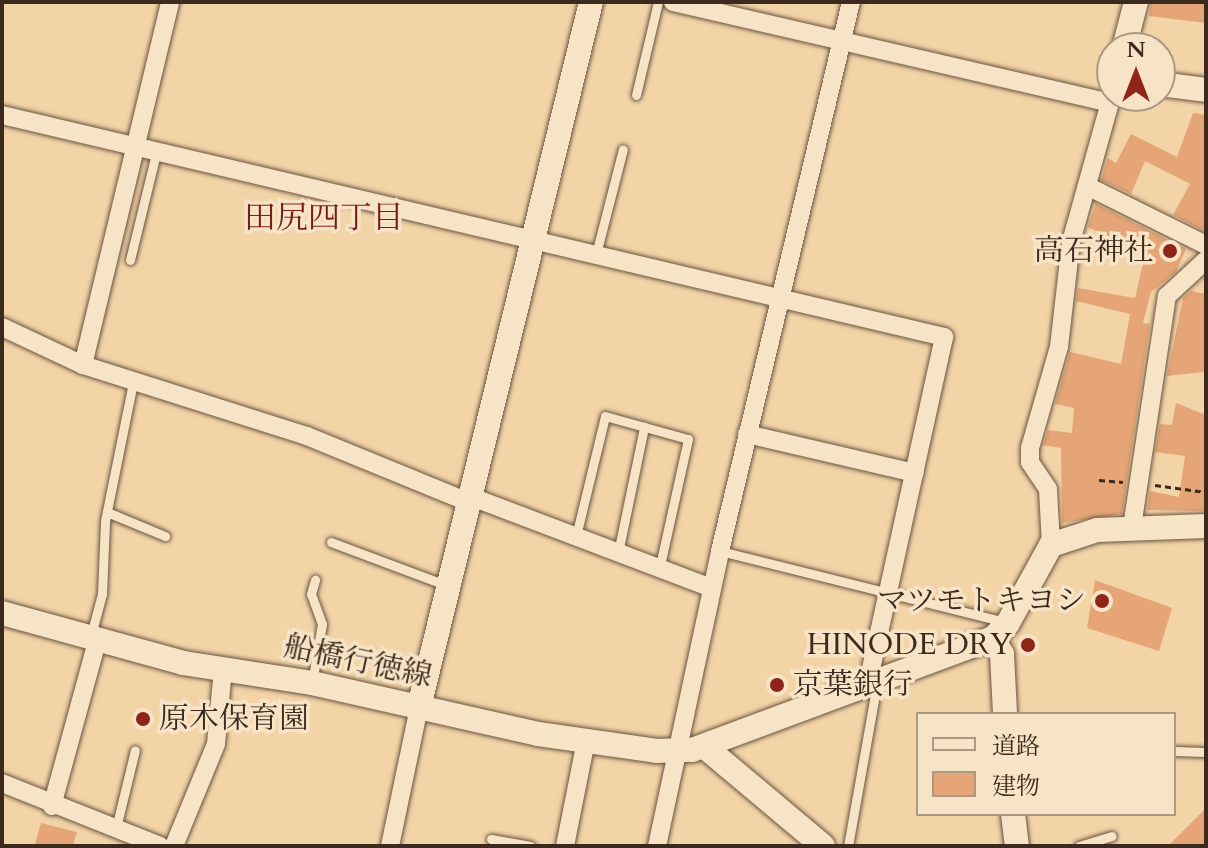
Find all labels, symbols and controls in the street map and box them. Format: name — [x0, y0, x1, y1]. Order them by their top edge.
north arrow — [1096, 32, 1176, 112]
text: N — [1126, 35, 1146, 65]
district label: 田尻四丁目 — [244, 199, 404, 237]
place label: 高石神社 — [1034, 233, 1154, 269]
marker: 高石神社 — [1161, 242, 1179, 260]
place label: マツモトキヨシ — [876, 583, 1086, 619]
marker: マツモトキヨシ — [1093, 592, 1111, 610]
place label: HINODE DRY — [807, 627, 1012, 663]
street label: 船橋行徳線 — [281, 629, 435, 695]
marker: HINODE DRY — [1019, 636, 1037, 654]
place label: 京葉銀行 — [793, 667, 913, 703]
marker: 京葉銀行 — [768, 676, 786, 694]
place label: 原木保育園 — [159, 701, 309, 737]
marker: 原木保育園 — [134, 710, 152, 728]
legend — [916, 712, 1176, 816]
text: 道路 — [992, 730, 1040, 763]
text: 建物 — [992, 770, 1040, 803]

